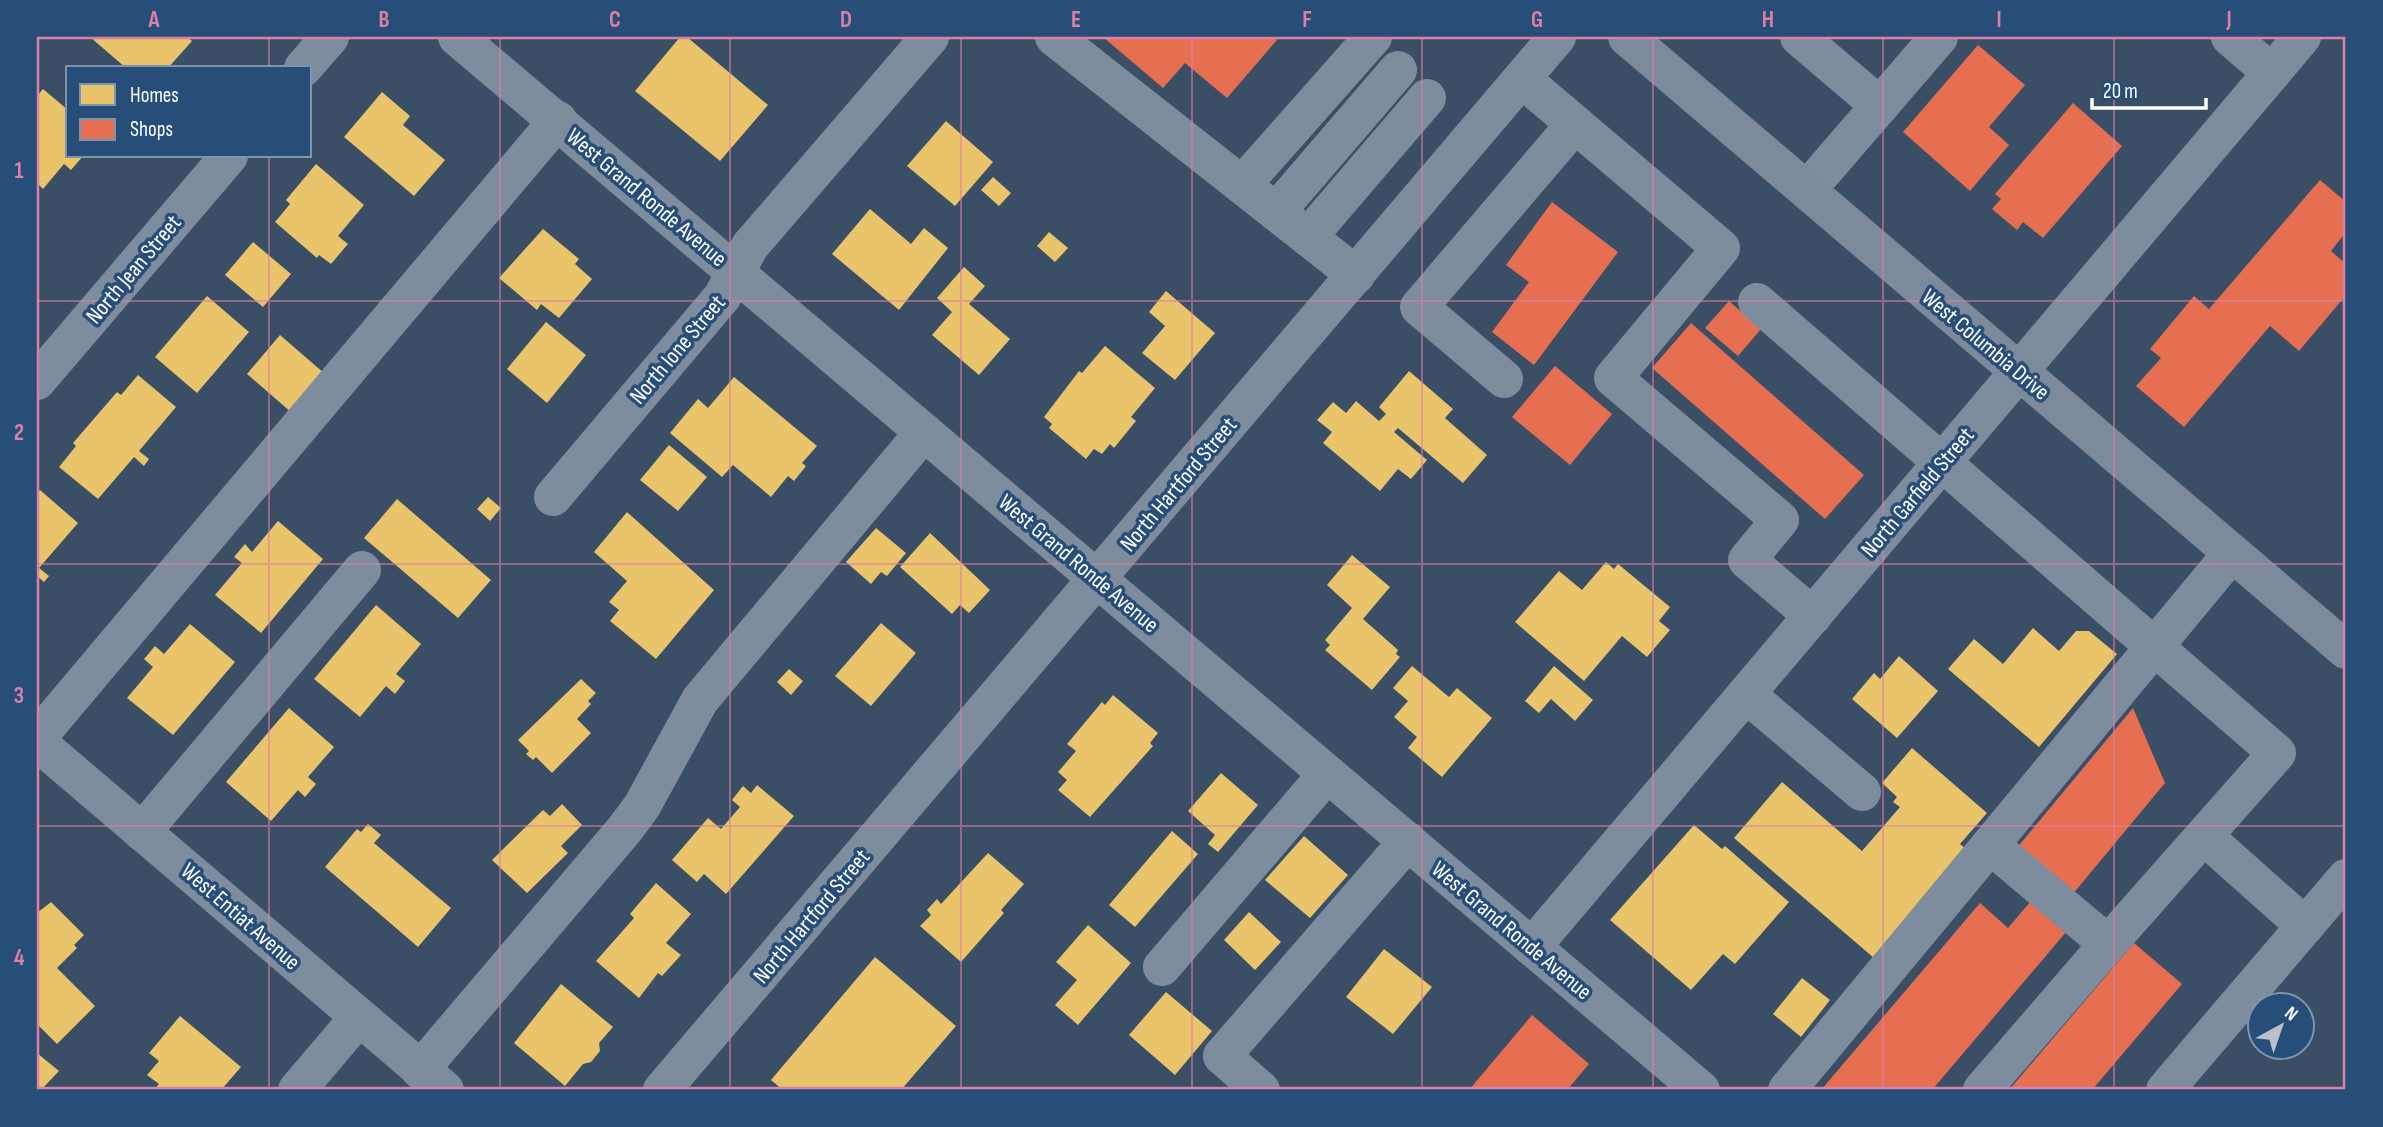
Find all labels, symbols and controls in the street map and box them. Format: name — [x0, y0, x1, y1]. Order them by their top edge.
text: A — [148, 6, 161, 34]
text: B — [379, 6, 390, 34]
text: C — [609, 6, 621, 34]
text: D — [840, 6, 852, 34]
text: E — [1071, 6, 1081, 34]
text: F — [1302, 6, 1312, 34]
text: G — [1531, 6, 1543, 34]
text: H — [1762, 6, 1774, 34]
text: I — [1996, 6, 2002, 34]
text: J — [2225, 6, 2232, 34]
legend — [66, 66, 312, 158]
scale bar — [2092, 66, 2206, 110]
text: 20 m — [2103, 79, 2138, 104]
text: Homes — [130, 83, 179, 108]
text: Shops — [130, 117, 173, 142]
street label: West Grand Ronde Avenue — [560, 122, 732, 273]
text: 1 — [14, 157, 24, 185]
street label: North Jean Street — [80, 210, 187, 330]
street label: West Columbia Drive — [1916, 283, 2055, 406]
street label: North Ione Street — [624, 289, 732, 410]
street label: North Hartford Street — [1114, 412, 1243, 558]
text: 2 — [14, 419, 24, 447]
street label: North Garfield Street — [1855, 422, 1980, 563]
street label: West Grand Ronde Avenue — [992, 488, 1164, 639]
text: 3 — [14, 682, 24, 710]
street label: North Hartford Street — [747, 844, 876, 990]
street label: West Grand Ronde Avenue — [1425, 855, 1597, 1006]
street label: West Entiat Avenue — [175, 857, 306, 976]
text: 4 — [14, 944, 25, 972]
north arrow — [2246, 990, 2316, 1060]
text: N — [2280, 1002, 2302, 1026]

